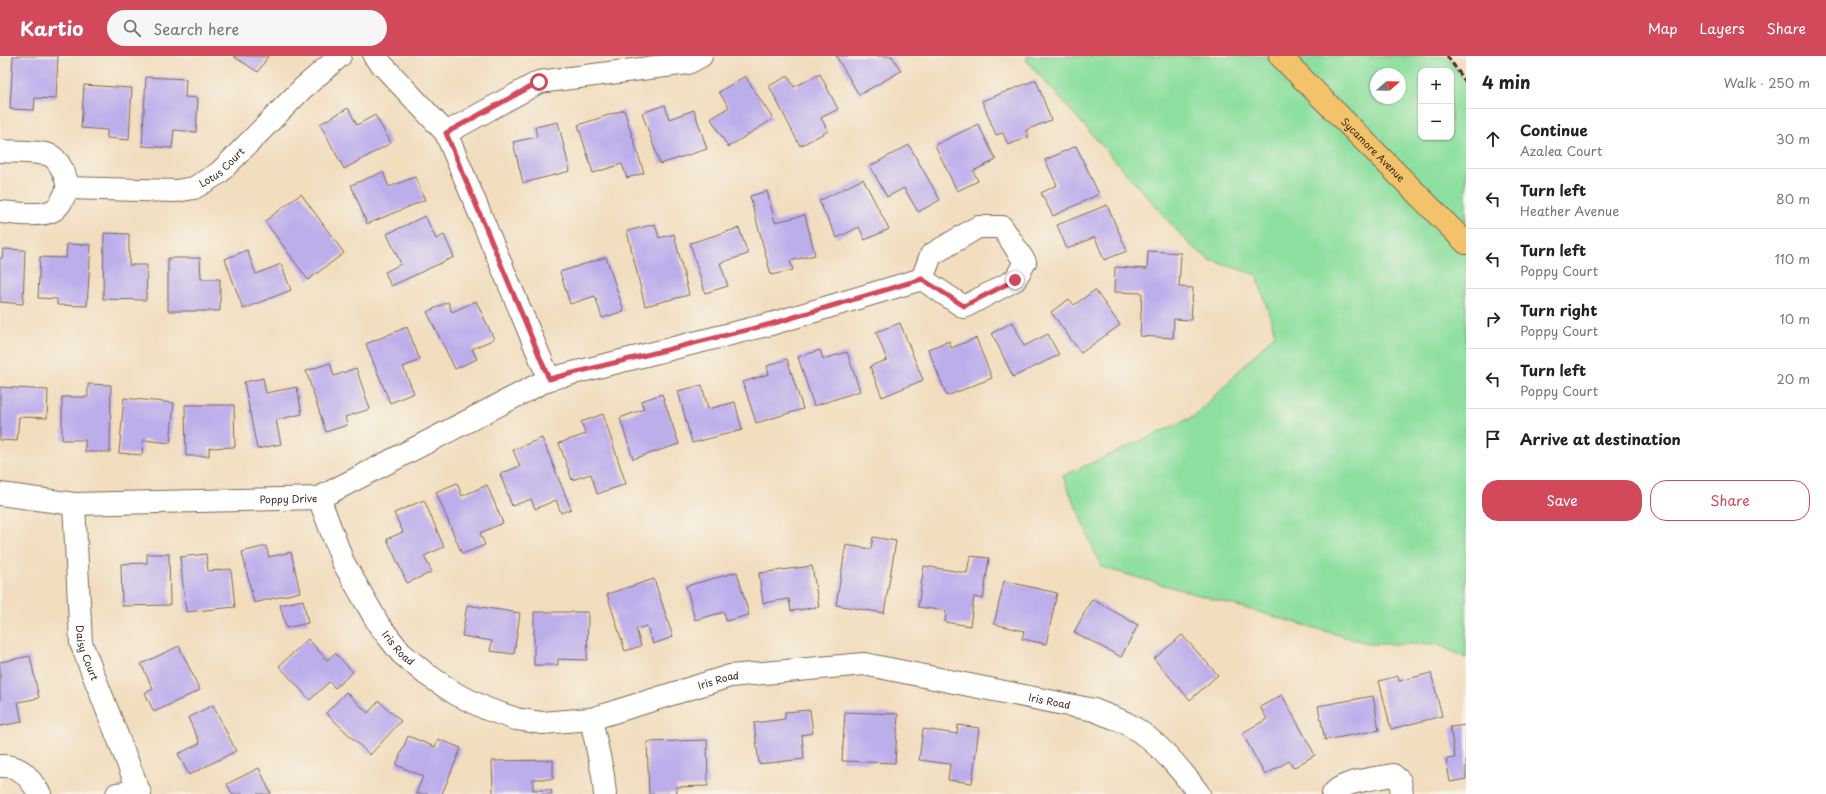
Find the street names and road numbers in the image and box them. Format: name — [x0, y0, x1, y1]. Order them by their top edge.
street label: Sycamore Avenue — [1338, 114, 1409, 185]
street label: Lotus Court — [196, 144, 247, 190]
street label: Poppy Drive — [259, 490, 317, 506]
street label: Daisy Court — [73, 625, 103, 682]
street label: Iris Road — [379, 627, 418, 669]
street label: Iris Road — [696, 667, 740, 693]
street label: Iris Road — [1027, 689, 1072, 712]

